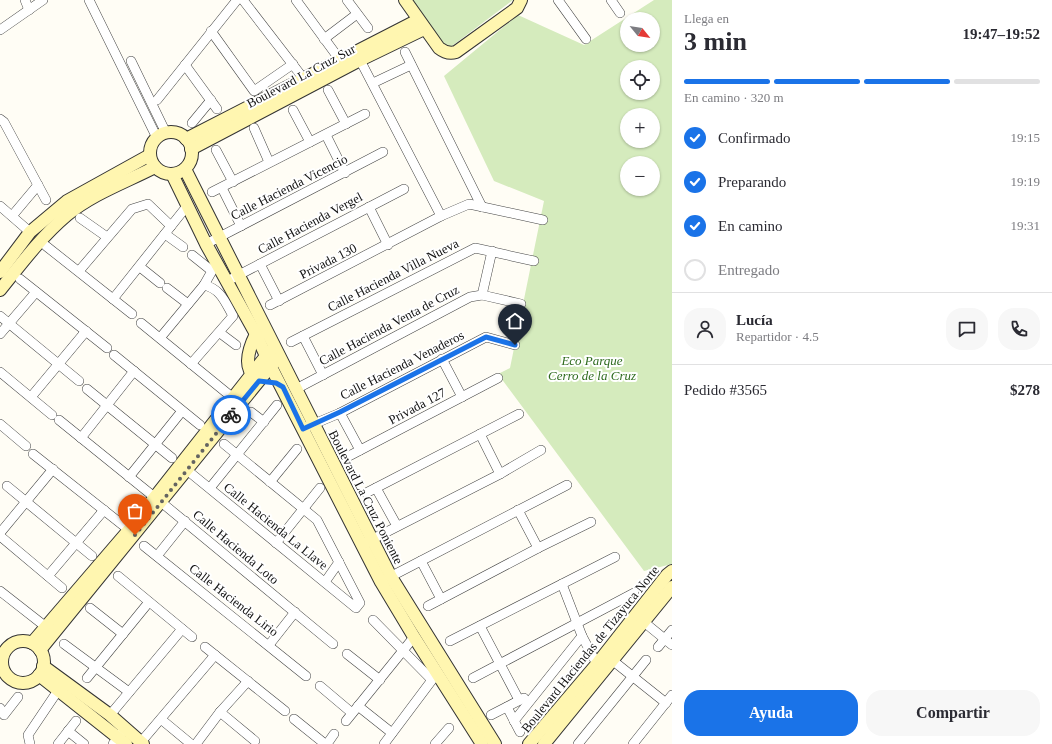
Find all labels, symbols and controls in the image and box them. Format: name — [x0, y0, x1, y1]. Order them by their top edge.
text: Llega en — [684, 11, 729, 26]
north arrow — [620, 12, 660, 52]
map controls — [620, 12, 660, 196]
text: 19:47–19:52 — [963, 26, 1040, 42]
text: 3 min — [684, 27, 747, 56]
street label: Boulevard La Cruz Sur — [244, 41, 359, 111]
button: locate — [620, 60, 660, 100]
text: En camino · 320 m — [684, 90, 784, 105]
button: + — [620, 108, 660, 148]
icon: check — [684, 127, 706, 149]
text: Confirmado — [718, 130, 791, 146]
text: 19:15 — [1010, 130, 1040, 145]
street label: Calle Hacienda Vicencio — [228, 151, 350, 223]
button: − — [620, 156, 660, 196]
icon: check — [684, 171, 706, 193]
text: Preparando — [718, 174, 786, 190]
text: 19:19 — [1010, 174, 1040, 189]
street label: Calle Hacienda Vergel — [255, 189, 365, 257]
icon: check — [684, 215, 706, 237]
text: En camino — [718, 218, 783, 234]
text: 19:31 — [1010, 218, 1040, 233]
street label: Calle Hacienda Villa Nueva — [325, 235, 461, 315]
street label: Privada 130 — [297, 240, 359, 282]
text: Entregado — [718, 262, 780, 278]
street label: Calle Hacienda Venta de Cruz — [316, 282, 462, 368]
pin — [498, 304, 532, 345]
button: person — [684, 308, 726, 350]
button: chat — [946, 308, 988, 350]
button: phone — [998, 308, 1040, 350]
icon: home — [504, 310, 526, 332]
text: Lucía — [736, 312, 773, 328]
street label: Calle Hacienda Venaderos — [338, 327, 466, 403]
text: Repartidor · 4.5 — [736, 329, 819, 344]
park label: Eco Parque Cerro de la Cruz — [548, 353, 636, 383]
text: Pedido #3565 — [684, 382, 767, 398]
text: $278 — [1010, 382, 1040, 398]
street label: Privada 127 — [386, 384, 449, 427]
courier — [211, 395, 251, 435]
icon: bike — [220, 404, 242, 426]
street label: Boulevard La Cruz Poniente — [326, 427, 406, 567]
street label: Calle Hacienda La Llave — [221, 479, 331, 573]
pin — [118, 494, 152, 535]
icon: bag — [124, 500, 146, 522]
street label: Calle Hacienda Loto — [190, 507, 282, 587]
street label: Calle Hacienda Lirio — [186, 561, 282, 639]
street label: Boulevard Haciendas de Tizayuca Norte — [518, 562, 662, 735]
button: Ayuda — [684, 690, 858, 736]
button: Compartir — [866, 690, 1040, 736]

